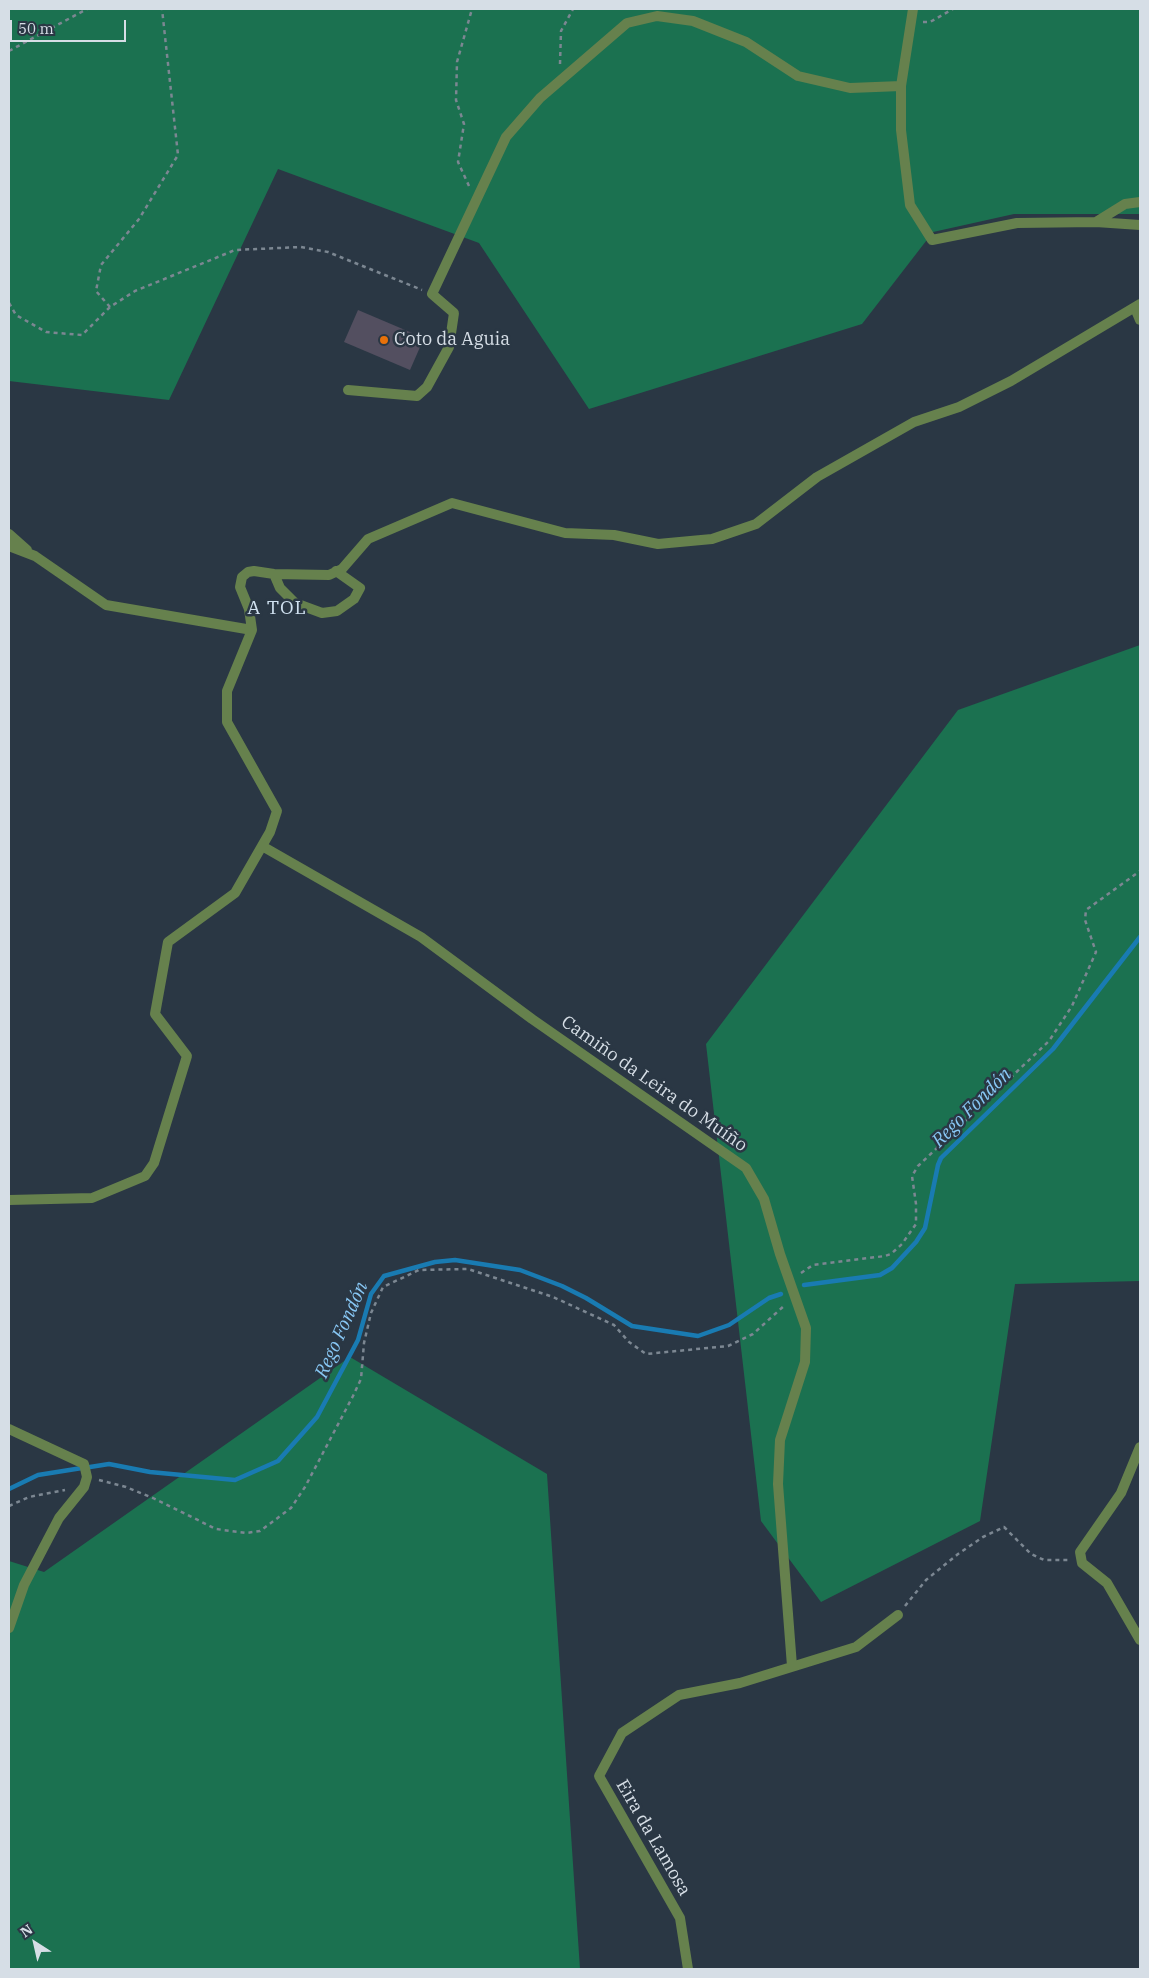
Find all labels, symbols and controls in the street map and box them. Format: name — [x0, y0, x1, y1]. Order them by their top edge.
scale bar — [12, 10, 129, 42]
text: 50 m — [18, 19, 54, 38]
place label: Coto da Aguia — [394, 329, 510, 351]
marker: Coto da Aguia — [378, 334, 390, 346]
district label: A TOL — [247, 598, 307, 620]
street label: Camiño da Leira do Muíño — [557, 1011, 751, 1157]
water label: Rego Fondón — [927, 1063, 1017, 1153]
water label: Rego Fondón — [311, 1278, 373, 1382]
street label: Eira da Lamosa — [611, 1776, 695, 1900]
north arrow — [10, 1918, 60, 1968]
text: N — [17, 1920, 36, 1941]

